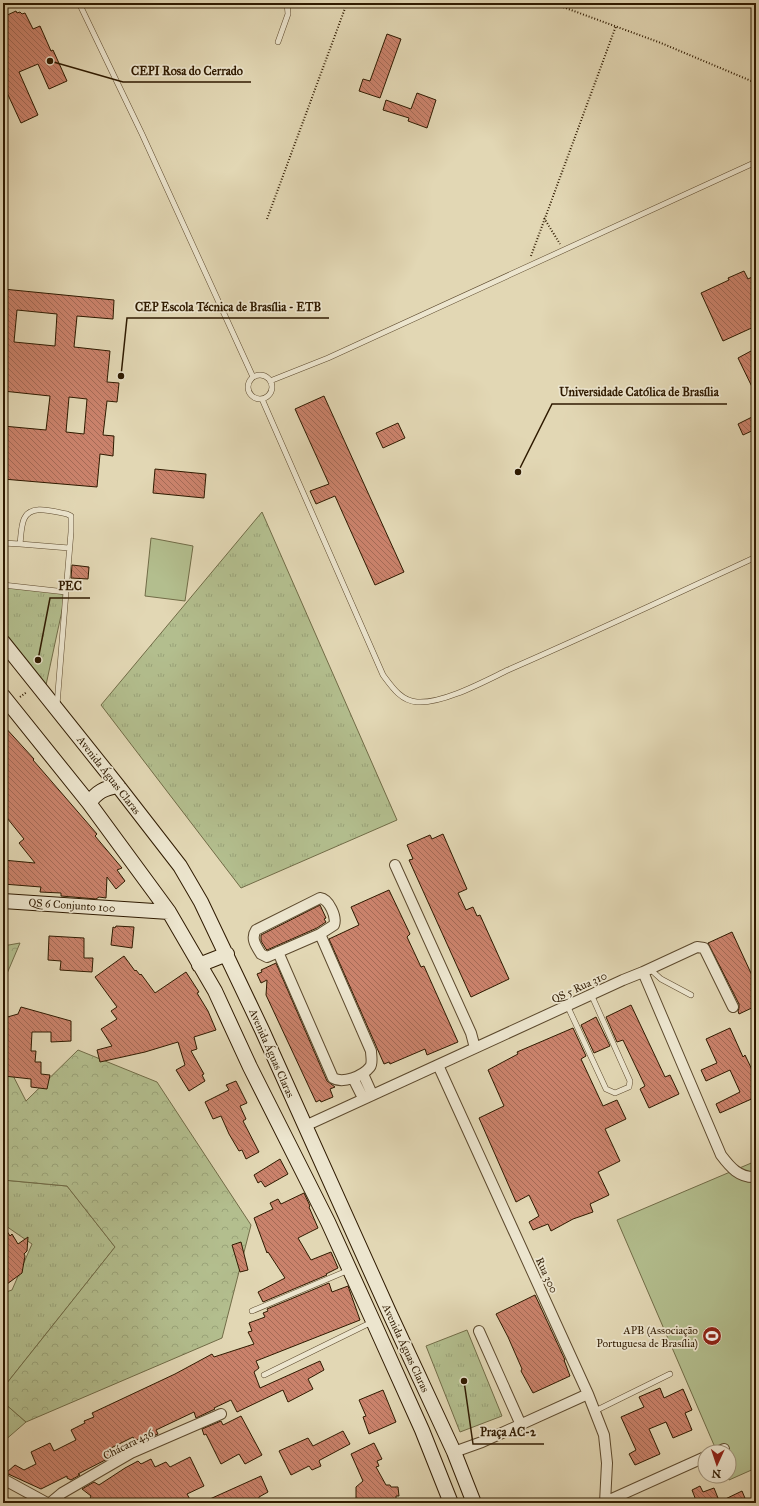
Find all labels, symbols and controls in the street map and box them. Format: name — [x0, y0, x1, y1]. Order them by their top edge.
callout: CEPI Rosa do Cerrado — [123, 58, 251, 82]
text: CEPI Rosa do Cerrado — [131, 64, 243, 78]
callout: CEP Escola Técnica de Brasília - ETB — [127, 294, 329, 318]
text: CEP Escola Técnica de Brasília - ETB — [135, 300, 321, 314]
callout: Universidade Católica de Brasília — [552, 380, 727, 404]
text: Universidade Católica de Brasília — [559, 385, 720, 399]
callout: PEC — [50, 574, 90, 598]
text: PEC — [58, 579, 82, 593]
street label: Avenida Águas Claras — [73, 733, 143, 817]
street label: QS 6 Conjunto 100 — [28, 896, 116, 915]
street label: QS 5 Rua 310 — [549, 969, 609, 1006]
street label: Avenida Águas Claras — [246, 1006, 297, 1100]
street label: Rua 300 — [533, 1255, 560, 1295]
street label: Avenida Águas Claras — [379, 1301, 432, 1394]
place label: APB (Associação Portuguesa de Brasília) — [596, 1324, 698, 1350]
sports icon: APB (Associação Portuguesa de Brasília) — [701, 1325, 723, 1347]
callout: Praça AC-2 — [473, 1420, 544, 1444]
text: Praça AC-2 — [480, 1425, 537, 1440]
street label: Chácara 436 — [101, 1426, 156, 1463]
north arrow — [697, 1444, 737, 1484]
text: N — [711, 1467, 722, 1480]

